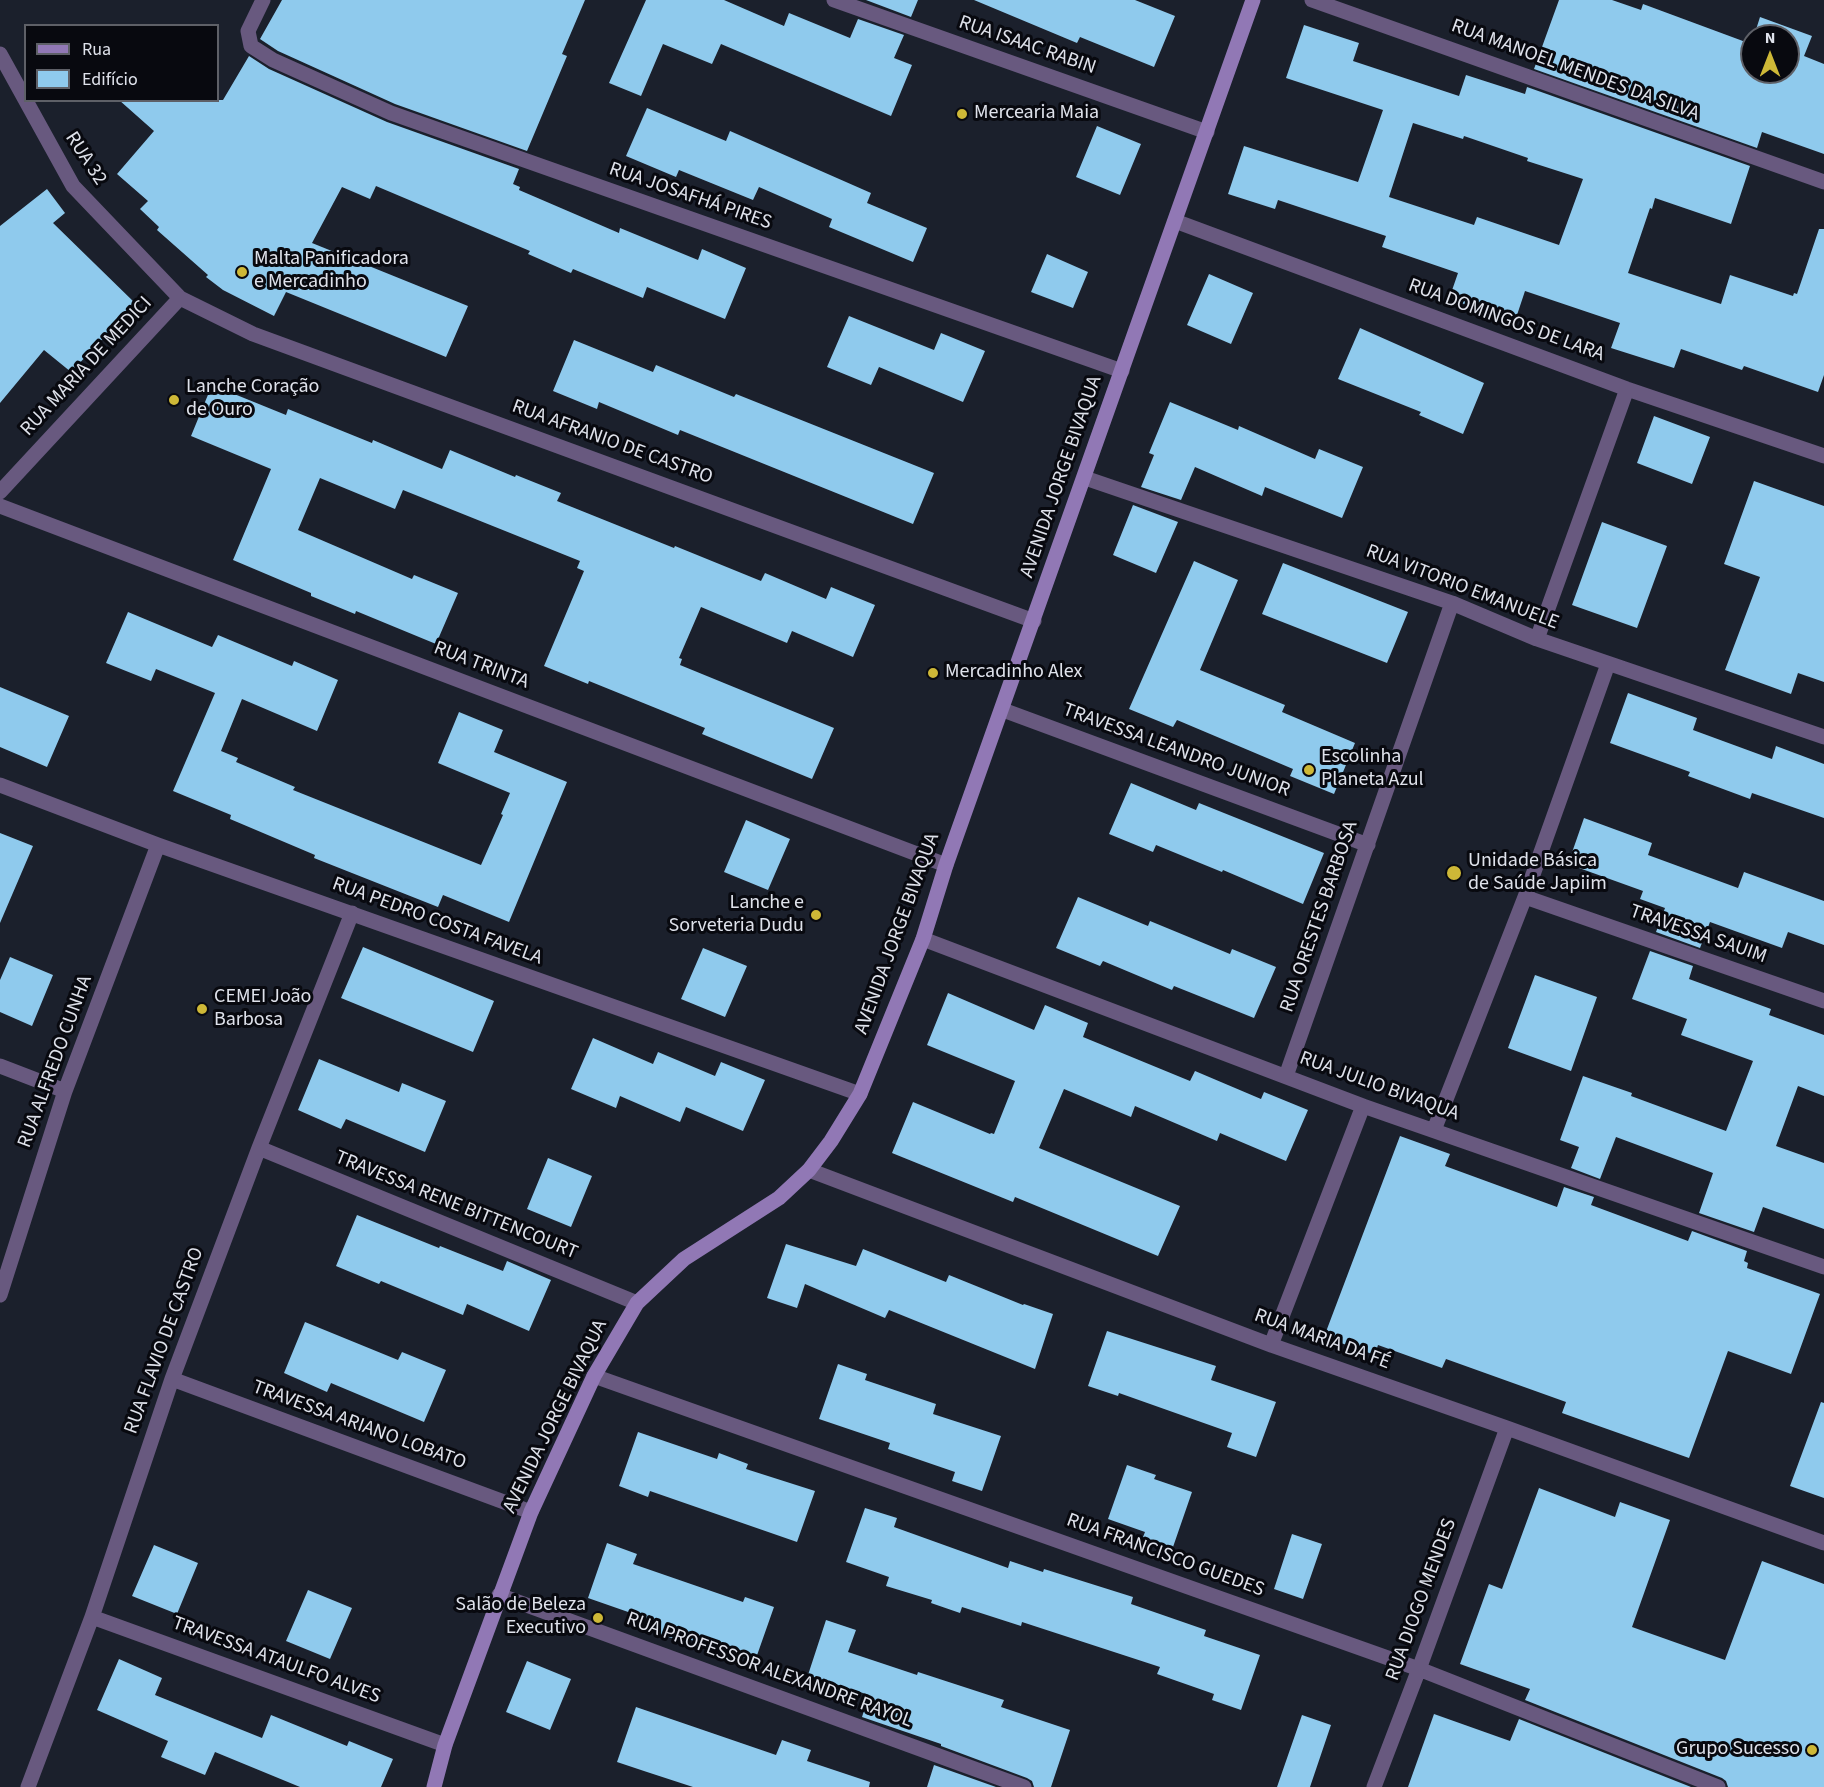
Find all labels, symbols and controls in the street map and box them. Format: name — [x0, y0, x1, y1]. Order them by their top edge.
street label: RUA ISAAC RABIN — [955, 11, 1099, 81]
street label: RUA MANOEL MENDES DA SILVA — [1448, 15, 1702, 127]
legend — [24, 24, 219, 102]
north arrow — [1740, 24, 1800, 84]
text: N — [1765, 27, 1775, 49]
text: Rua — [82, 37, 111, 62]
text: Edifício — [82, 67, 138, 92]
place label: Mercearia Maia — [974, 102, 1099, 126]
marker: Mercearia Maia — [955, 107, 969, 121]
street label: RUA 32 — [59, 128, 111, 190]
street label: RUA JOSAFHÁ PIRES — [606, 158, 774, 236]
place label: Malta Panificadora e Mercadinho — [254, 248, 409, 295]
marker: Malta Panificadora e Mercadinho — [235, 265, 249, 279]
street label: RUA DOMINGOS DE LARA — [1405, 274, 1607, 368]
street label: RUA MARIA DE MEDICI — [16, 292, 158, 442]
street label: AVENIDA JORGE BIVAQUA — [1016, 373, 1108, 581]
place label: Lanche Coração de Ouro — [186, 376, 319, 423]
marker: Lanche Coração de Ouro — [167, 393, 181, 407]
street label: RUA AFRANIO DE CASTRO — [508, 395, 716, 491]
street label: RUA VITORIO EMANUELE — [1362, 540, 1562, 636]
street label: RUA TRINTA — [430, 637, 532, 695]
place label: Mercadinho Alex — [945, 661, 1083, 685]
marker: Mercadinho Alex — [926, 666, 940, 680]
street label: TRAVESSA LEANDRO JUNIOR — [1059, 699, 1293, 803]
place label: Escolinha Planeta Azul — [1321, 746, 1424, 793]
marker: Escolinha Planeta Azul — [1302, 763, 1316, 777]
street label: RUA ORESTES BARBOSA — [1276, 818, 1364, 1016]
street label: AVENIDA JORGE BIVAQUA — [850, 830, 946, 1038]
place label: Unidade Básica de Saúde Japiim — [1468, 850, 1607, 897]
marker: Unidade Básica de Saúde Japiim — [1445, 864, 1463, 882]
street label: RUA PEDRO COSTA FAVELA — [329, 873, 545, 971]
place label: Lanche e Sorveteria Dudu — [669, 892, 804, 939]
street label: TRAVESSA SAUIM — [1626, 900, 1770, 970]
marker: Lanche e Sorveteria Dudu — [809, 908, 823, 922]
street label: RUA ALFREDO CUNHA — [14, 973, 98, 1151]
place label: CEMEI João Barbosa — [214, 986, 311, 1033]
marker: CEMEI João Barbosa — [195, 1002, 209, 1016]
street label: RUA JULIO BIVAQUA — [1296, 1047, 1462, 1127]
street label: TRAVESSA RENE BITTENCOURT — [331, 1146, 581, 1266]
street label: RUA FLAVIO DE CASTRO — [120, 1244, 210, 1438]
street label: RUA MARIA DA FÉ — [1251, 1304, 1393, 1376]
street label: AVENIDA JORGE BIVAQUA — [499, 1316, 613, 1518]
street label: TRAVESSA ARIANO LOBATO — [249, 1376, 469, 1476]
street label: RUA FRANCISCO GUEDES — [1063, 1509, 1267, 1603]
street label: RUA DIOGO MENDES — [1382, 1516, 1462, 1684]
place label: Salão de Beleza Executivo — [455, 1594, 586, 1641]
street label: RUA PROFESSOR ALEXANDRE RAYOL — [623, 1608, 915, 1734]
marker: Salão de Beleza Executivo — [591, 1611, 605, 1625]
street label: TRAVESSA ATAULFO ALVES — [169, 1612, 383, 1710]
place label: Grupo Sucesso — [1676, 1738, 1800, 1762]
marker: Grupo Sucesso — [1805, 1743, 1819, 1757]

